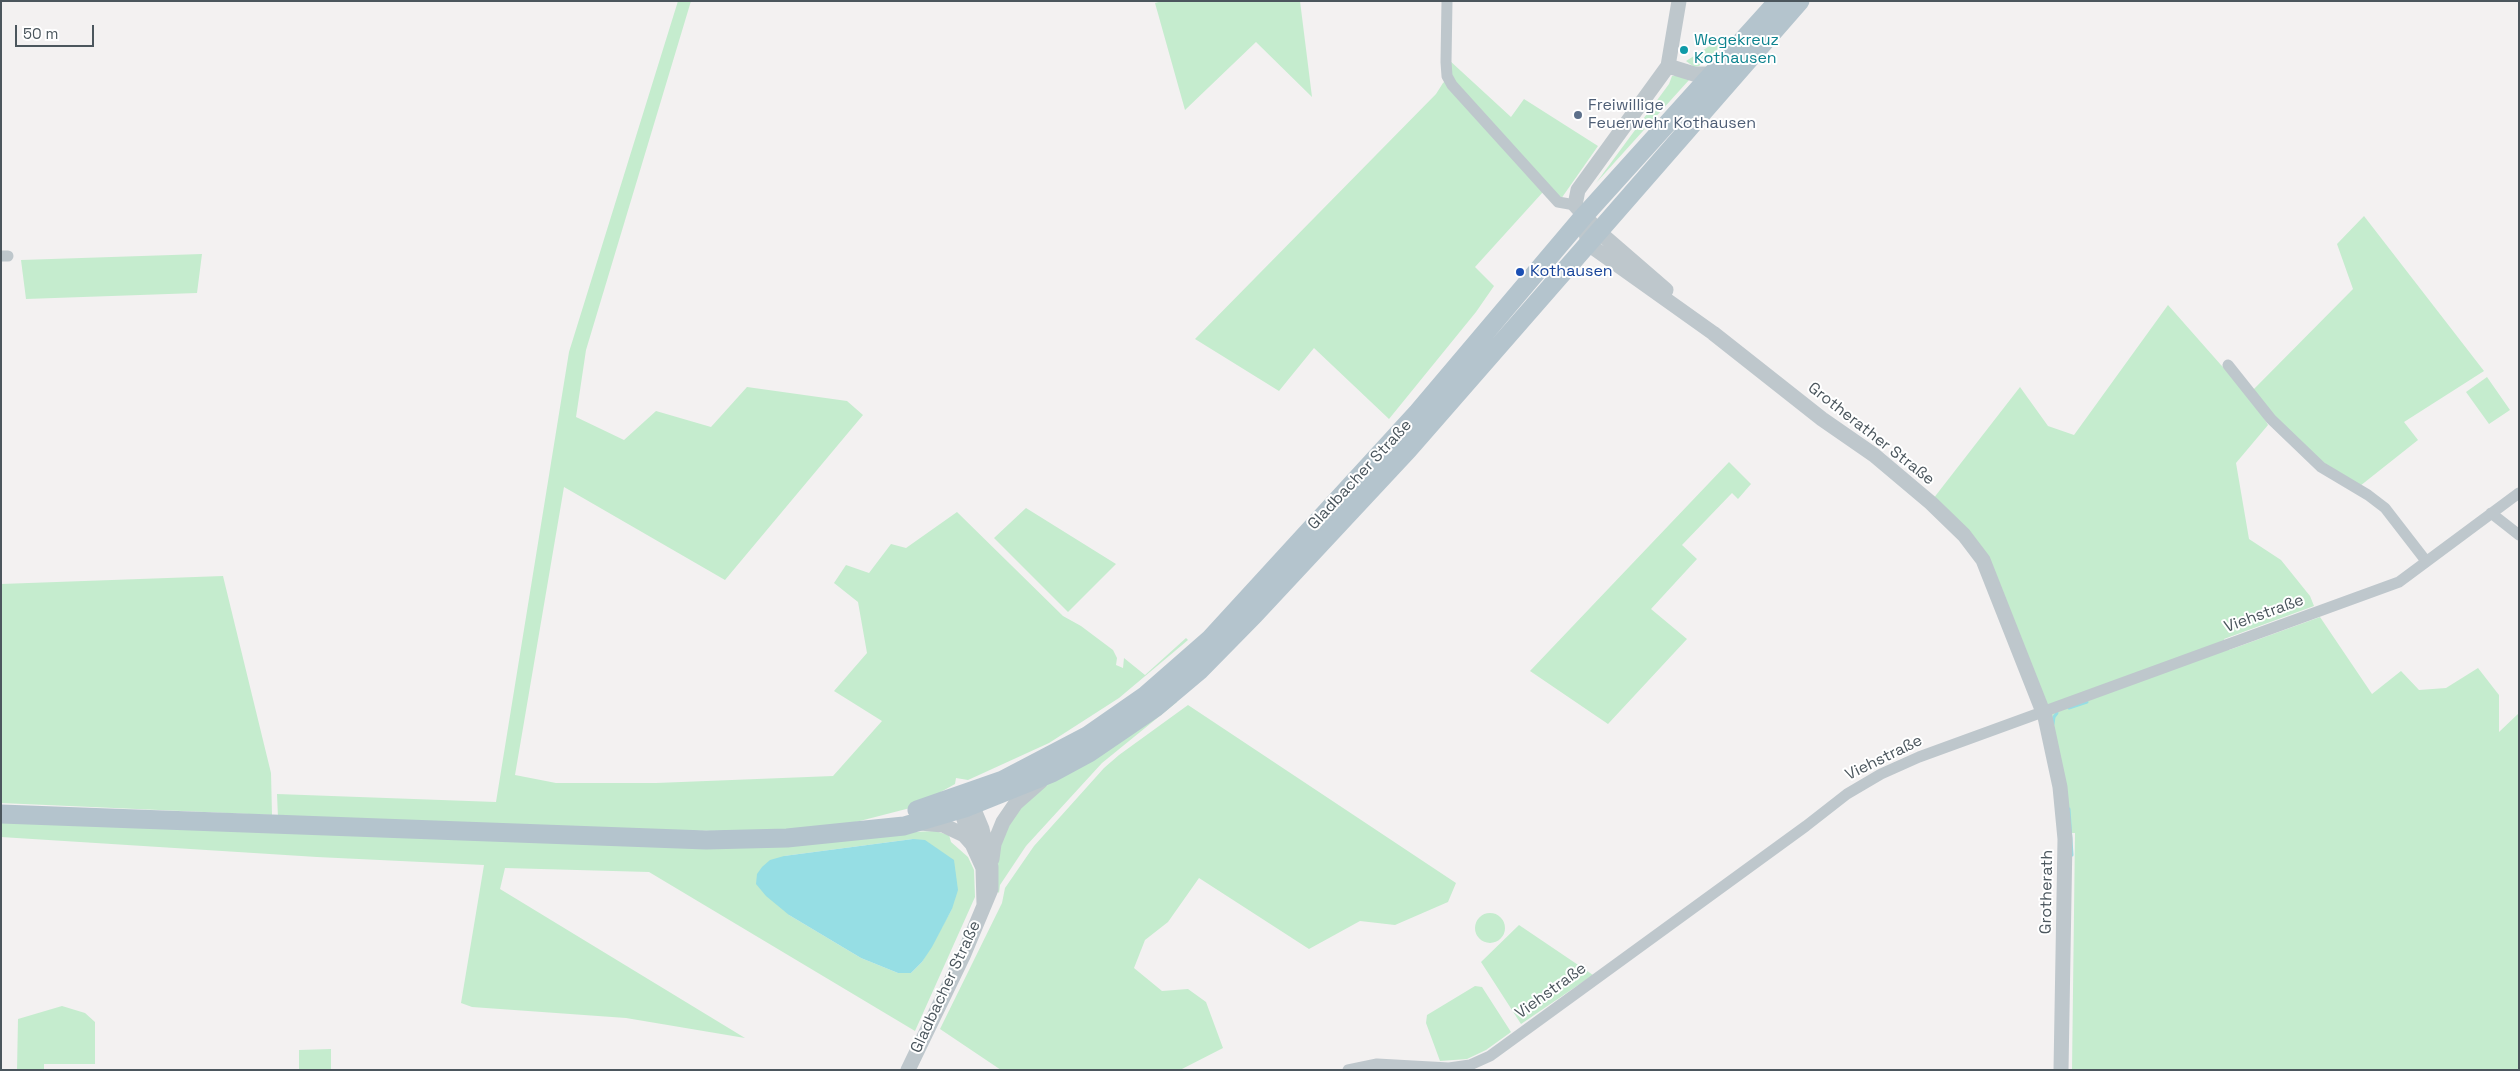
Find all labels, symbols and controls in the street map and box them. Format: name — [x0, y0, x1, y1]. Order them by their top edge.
scale bar — [18, 15, 96, 47]
text: 50 m — [23, 24, 58, 43]
place label: Wegekreuz Kothausen — [1694, 31, 1779, 69]
marker: Wegekreuz Kothausen — [1678, 44, 1690, 56]
place label: Freiwillige Feuerwehr Kothausen — [1588, 96, 1756, 134]
marker: Freiwillige Feuerwehr Kothausen — [1572, 109, 1584, 121]
place label: Kothausen — [1530, 262, 1613, 282]
marker: Kothausen — [1514, 266, 1526, 278]
street label: Grotherather Straße — [1804, 379, 1938, 489]
street label: Gladbacher Straße — [1304, 416, 1416, 534]
street label: Viehstraße — [2222, 591, 2306, 637]
street label: Viehstraße — [1842, 731, 1926, 785]
street label: Grotherath — [2037, 850, 2057, 934]
street label: Gladbacher Straße — [907, 918, 985, 1056]
street label: Viehstraße — [1512, 959, 1590, 1023]

